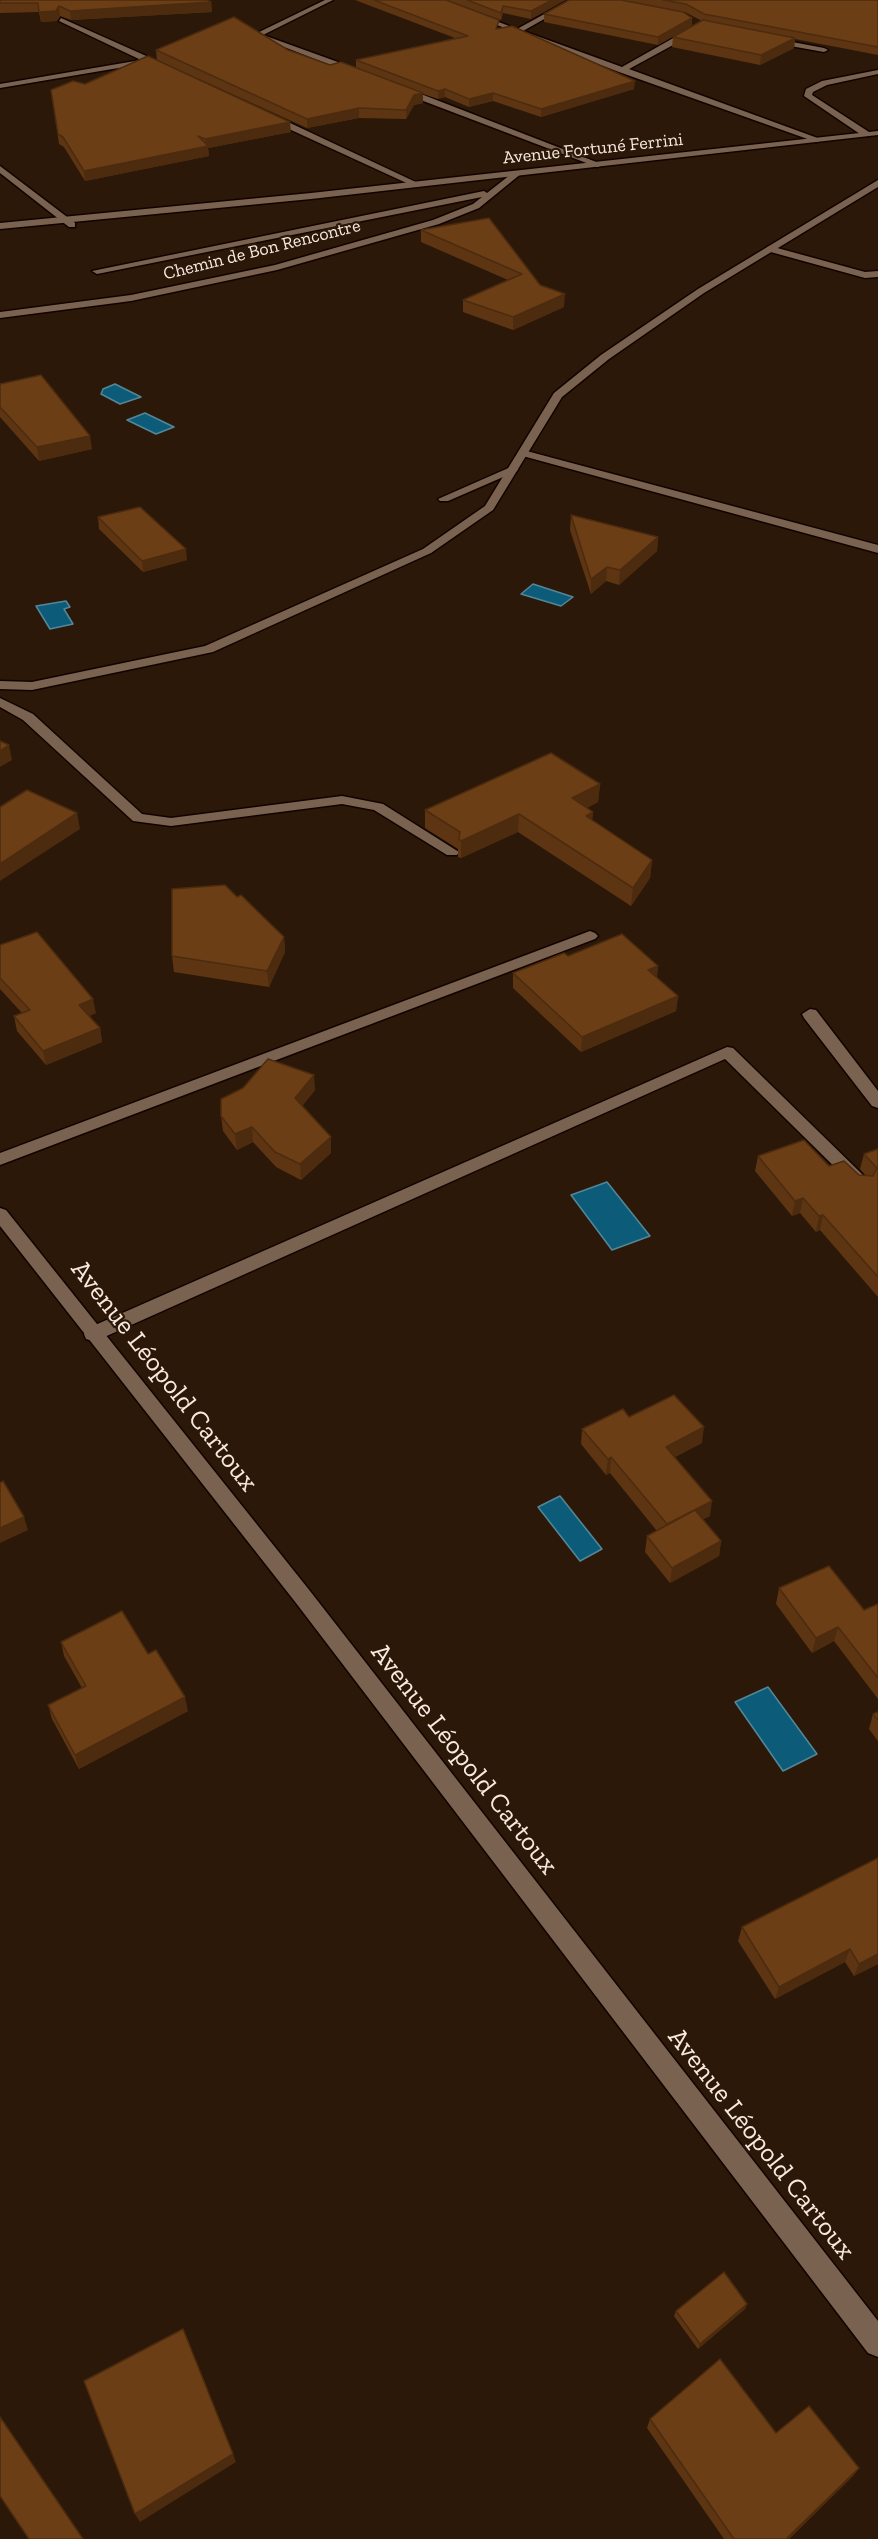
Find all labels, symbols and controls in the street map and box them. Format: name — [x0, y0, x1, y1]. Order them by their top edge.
street label: Avenue Fortuné Ferrini — [502, 129, 684, 169]
street label: Chemin de Bon Rencontre — [161, 215, 363, 285]
street label: Avenue Léopold Cartoux — [64, 1254, 264, 1498]
street label: Avenue Léopold Cartoux — [364, 1637, 564, 1881]
street label: Avenue Léopold Cartoux — [661, 2022, 861, 2266]

